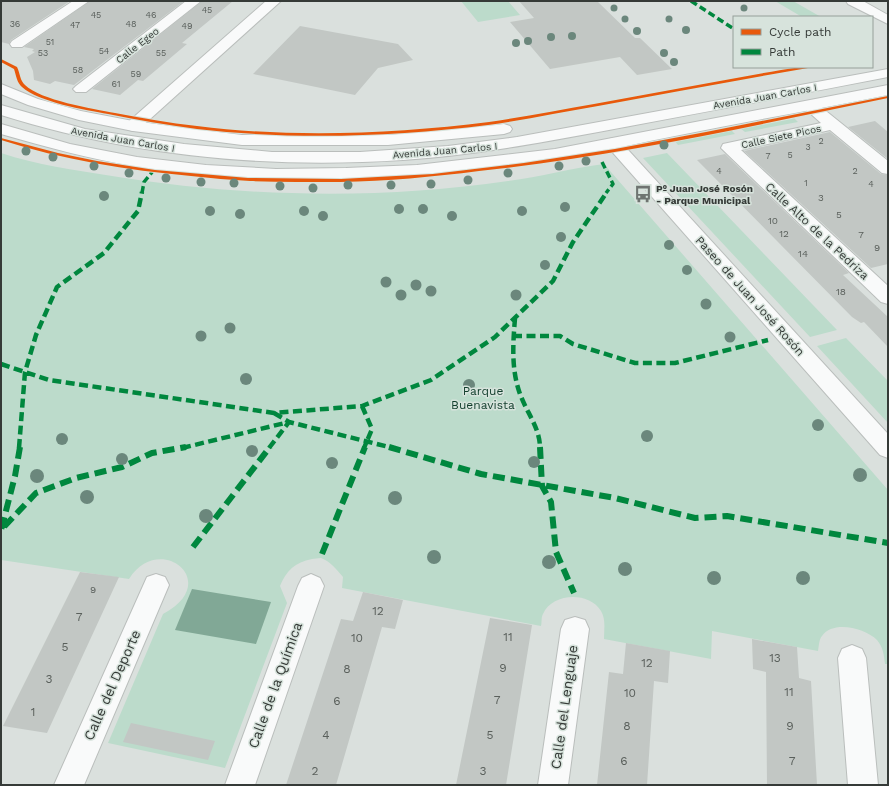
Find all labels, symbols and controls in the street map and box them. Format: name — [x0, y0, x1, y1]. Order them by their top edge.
house number: 45 — [202, 5, 212, 15]
house number: 45 — [91, 10, 101, 20]
house number: 46 — [146, 10, 156, 20]
legend — [733, 16, 873, 68]
house number: 36 — [10, 19, 20, 29]
house number: 48 — [125, 19, 137, 29]
house number: 47 — [70, 20, 80, 30]
house number: 49 — [181, 21, 193, 31]
street label: Calle Egeo — [114, 25, 161, 66]
text: Cycle path — [769, 25, 831, 39]
house number: 51 — [46, 37, 54, 47]
text: Path — [769, 45, 795, 59]
house number: 54 — [99, 46, 110, 56]
house number: 53 — [38, 48, 48, 58]
house number: 55 — [156, 48, 166, 58]
house number: 58 — [73, 65, 83, 75]
house number: 59 — [131, 69, 141, 79]
house number: 61 — [112, 79, 120, 89]
street label: Avenida Juan Carlos I — [712, 82, 818, 111]
street label: Calle Siete Picos — [740, 123, 822, 150]
street label: Avenida Juan Carlos I — [70, 125, 176, 154]
house number: 2 — [818, 136, 824, 146]
street label: Avenida Juan Carlos I — [392, 140, 498, 161]
house number: 3 — [805, 142, 811, 152]
house number: 5 — [787, 150, 793, 160]
house number: 7 — [765, 151, 771, 161]
house number: 4 — [716, 166, 722, 176]
house number: 2 — [852, 166, 858, 176]
house number: 1 — [804, 178, 808, 188]
street label: Calle Alto de la Pedriza — [762, 179, 872, 283]
house number: 4 — [868, 179, 874, 189]
place label: Pº Juan José Rosón - Parque Municipal — [656, 183, 753, 206]
bus stop icon: Pº Juan José Rosón - Parque Municipal — [633, 184, 653, 204]
house number: 3 — [818, 192, 824, 203]
house number: 5 — [836, 209, 842, 220]
house number: 10 — [768, 215, 778, 226]
house number: 12 — [779, 228, 789, 239]
house number: 7 — [858, 229, 864, 240]
street label: Paseo de Juan José Rosón — [693, 233, 807, 359]
house number: 9 — [874, 242, 880, 253]
house number: 14 — [798, 248, 808, 259]
house number: 18 — [836, 286, 846, 297]
park label: Parque Buenavista — [451, 384, 515, 412]
house number: 9 — [90, 584, 96, 595]
house number: 12 — [372, 604, 384, 618]
house number: 7 — [76, 610, 83, 624]
street label: Calle de la Química — [245, 620, 305, 750]
street label: Calle del Deporte — [80, 627, 144, 743]
house number: 11 — [503, 630, 513, 644]
house number: 10 — [351, 631, 363, 645]
house number: 5 — [62, 640, 69, 654]
street label: Calle del Lenguaje — [547, 644, 581, 770]
house number: 13 — [769, 651, 781, 665]
house number: 12 — [641, 656, 653, 670]
house number: 9 — [499, 661, 507, 675]
house number: 8 — [343, 662, 351, 676]
house number: 3 — [46, 672, 53, 686]
house number: 11 — [784, 685, 794, 699]
house number: 10 — [624, 686, 636, 700]
house number: 7 — [494, 693, 501, 707]
house number: 6 — [333, 694, 341, 708]
house number: 1 — [31, 705, 35, 719]
house number: 8 — [623, 719, 631, 733]
house number: 9 — [786, 719, 794, 733]
house number: 4 — [322, 728, 330, 742]
house number: 5 — [487, 728, 494, 742]
house number: 6 — [620, 754, 628, 768]
house number: 7 — [789, 754, 796, 768]
house number: 2 — [312, 764, 319, 778]
house number: 3 — [480, 764, 487, 778]

